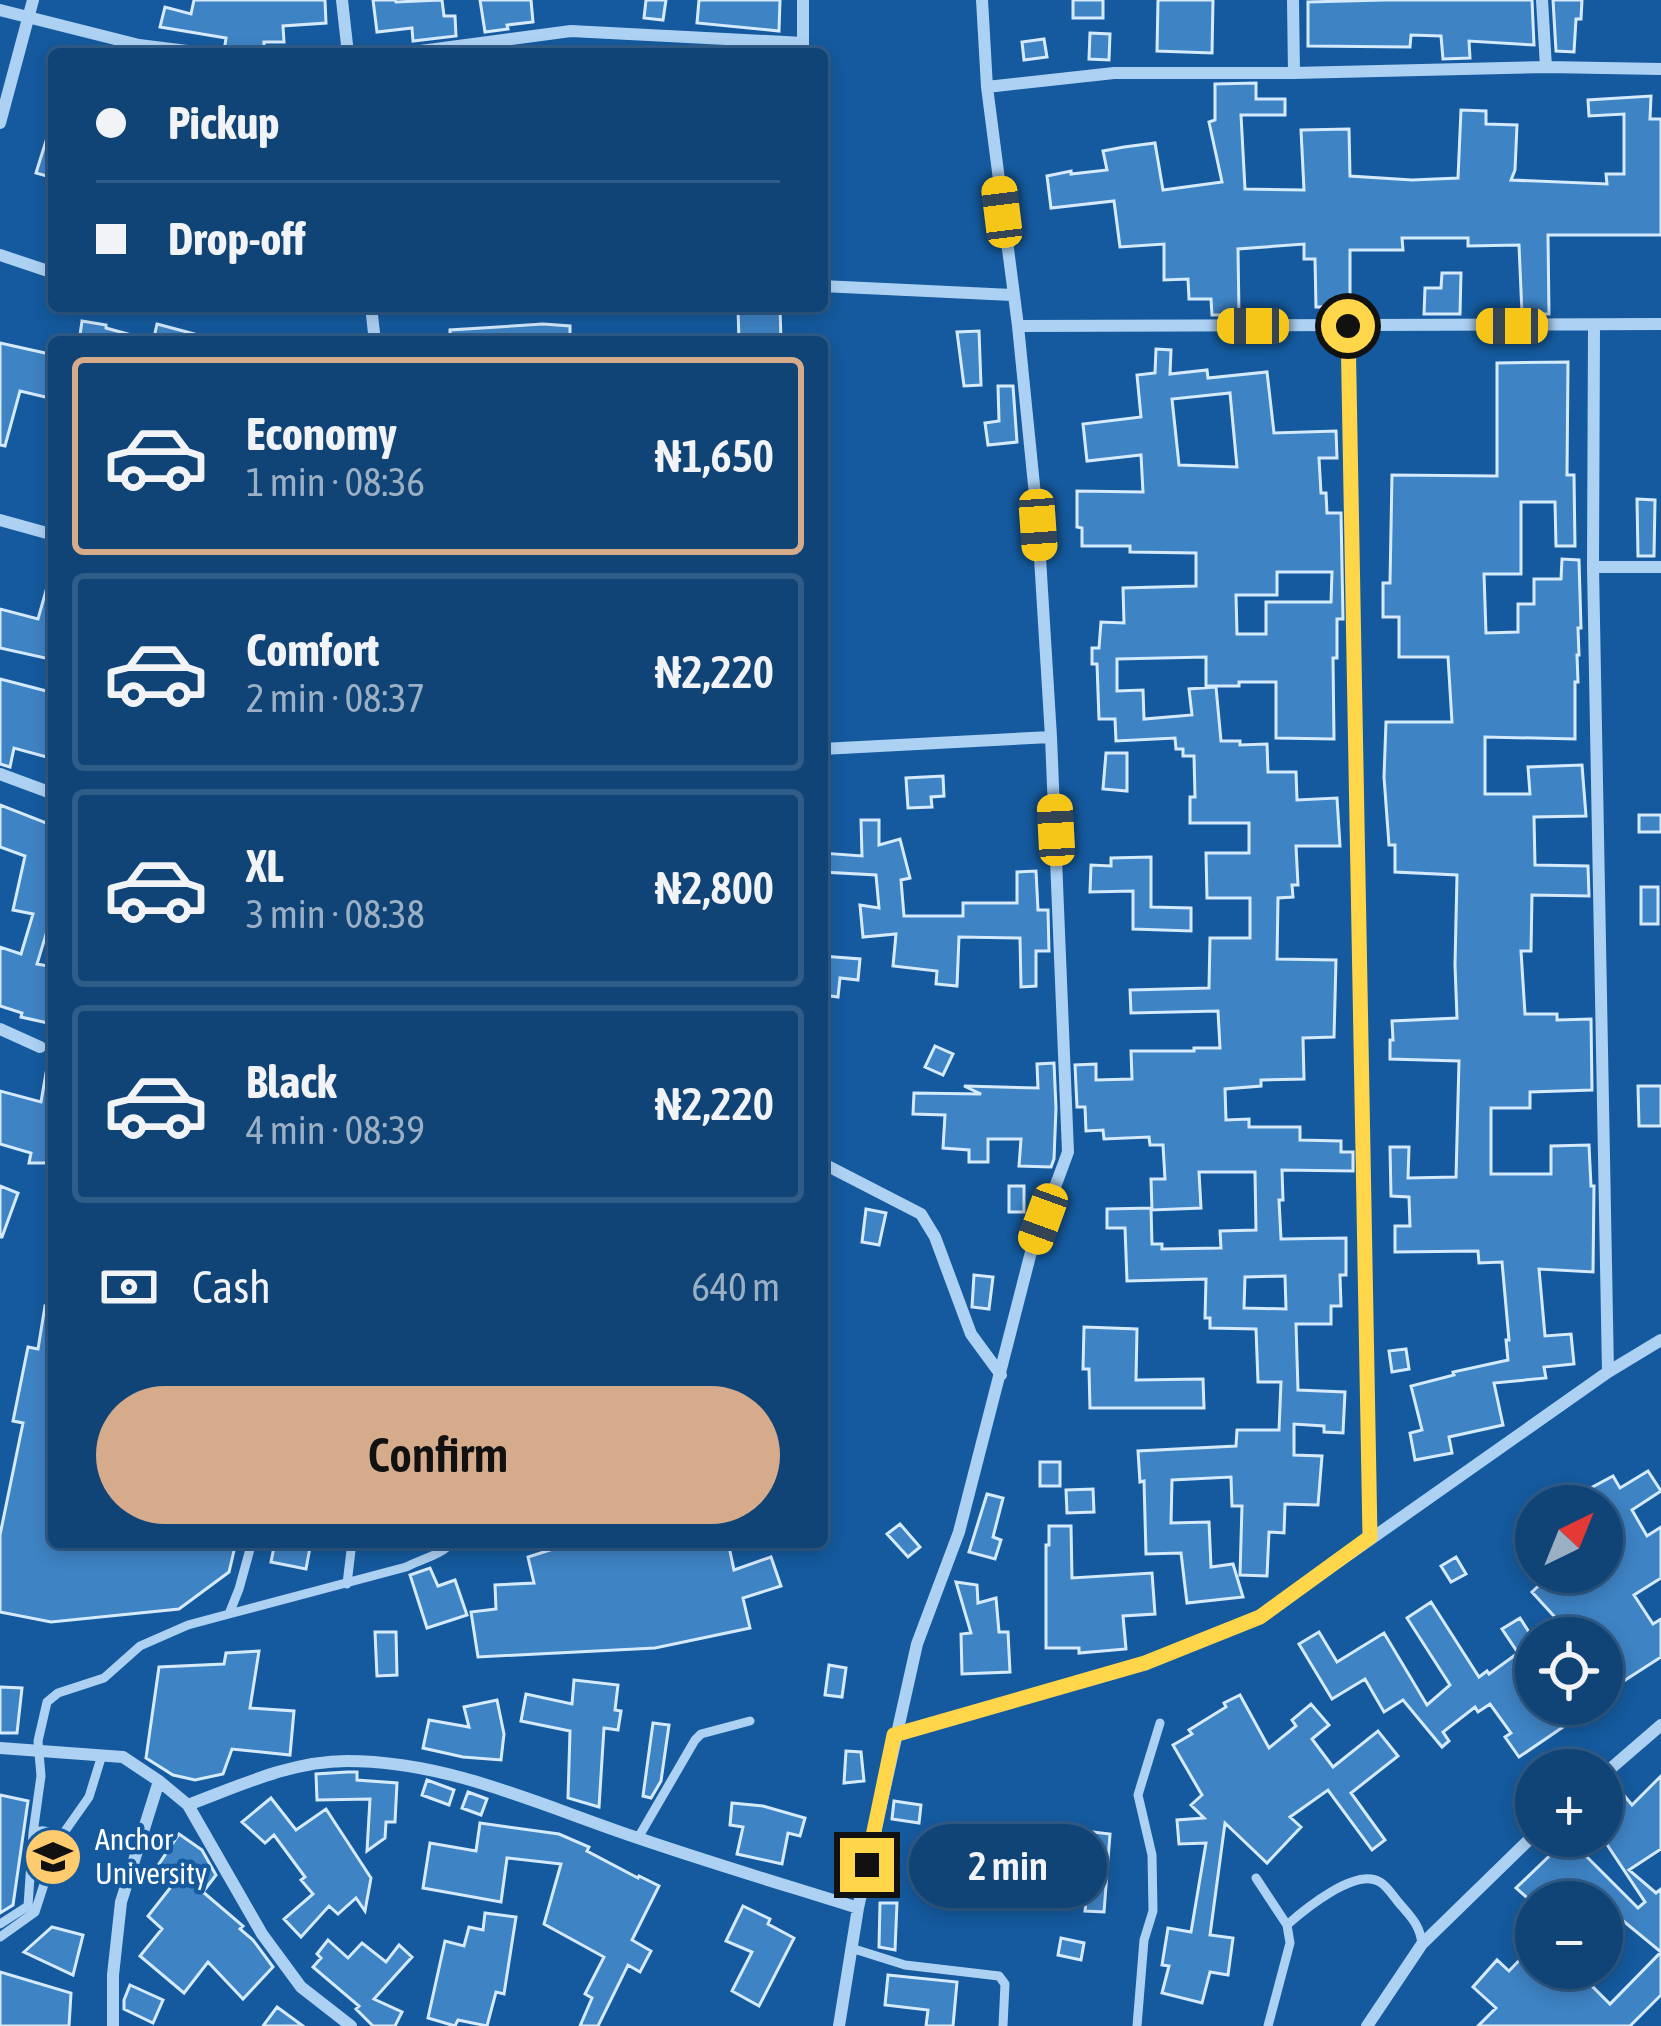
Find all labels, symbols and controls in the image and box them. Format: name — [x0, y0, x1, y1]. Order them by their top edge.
text: Pickup — [168, 97, 279, 149]
car — [980, 174, 1024, 250]
text: Drop-off — [168, 213, 306, 265]
route start — [1321, 299, 1375, 353]
car — [1217, 308, 1289, 344]
car — [1476, 308, 1548, 344]
icon: car — [102, 402, 210, 510]
text: Economy — [246, 408, 397, 460]
text: ₦1,650 — [655, 430, 774, 482]
text: 1 min · 08:36 — [246, 460, 425, 504]
car — [1018, 488, 1058, 562]
icon: car — [102, 618, 210, 726]
text: Comfort — [246, 624, 379, 676]
text: ₦2,220 — [655, 646, 774, 698]
text: 2 min · 08:37 — [246, 676, 425, 720]
car — [1036, 793, 1076, 867]
icon: car — [102, 834, 210, 942]
text: XL — [246, 840, 284, 892]
text: ₦2,800 — [655, 862, 774, 914]
text: 3 min · 08:38 — [246, 892, 425, 936]
icon: car — [102, 1050, 210, 1158]
text: Black — [246, 1056, 337, 1108]
text: ₦2,220 — [655, 1078, 774, 1130]
text: 4 min · 08:39 — [246, 1108, 425, 1152]
car — [1014, 1179, 1072, 1259]
icon: cash — [96, 1254, 162, 1320]
text: Cash — [192, 1261, 271, 1313]
text: 640 m — [692, 1265, 780, 1309]
button: Confirm — [96, 1386, 780, 1524]
north arrow — [1515, 1485, 1623, 1593]
map controls — [1515, 1485, 1623, 1989]
button: locate — [1515, 1617, 1623, 1725]
button: + — [1515, 1749, 1623, 1857]
place label: Anchor University — [95, 1822, 207, 1890]
callout: 2 min — [909, 1823, 1107, 1907]
school or university icon: Anchor University — [22, 1826, 84, 1888]
route end — [840, 1838, 894, 1892]
text: 2 min — [968, 1844, 1048, 1888]
button: − — [1515, 1881, 1623, 1989]

